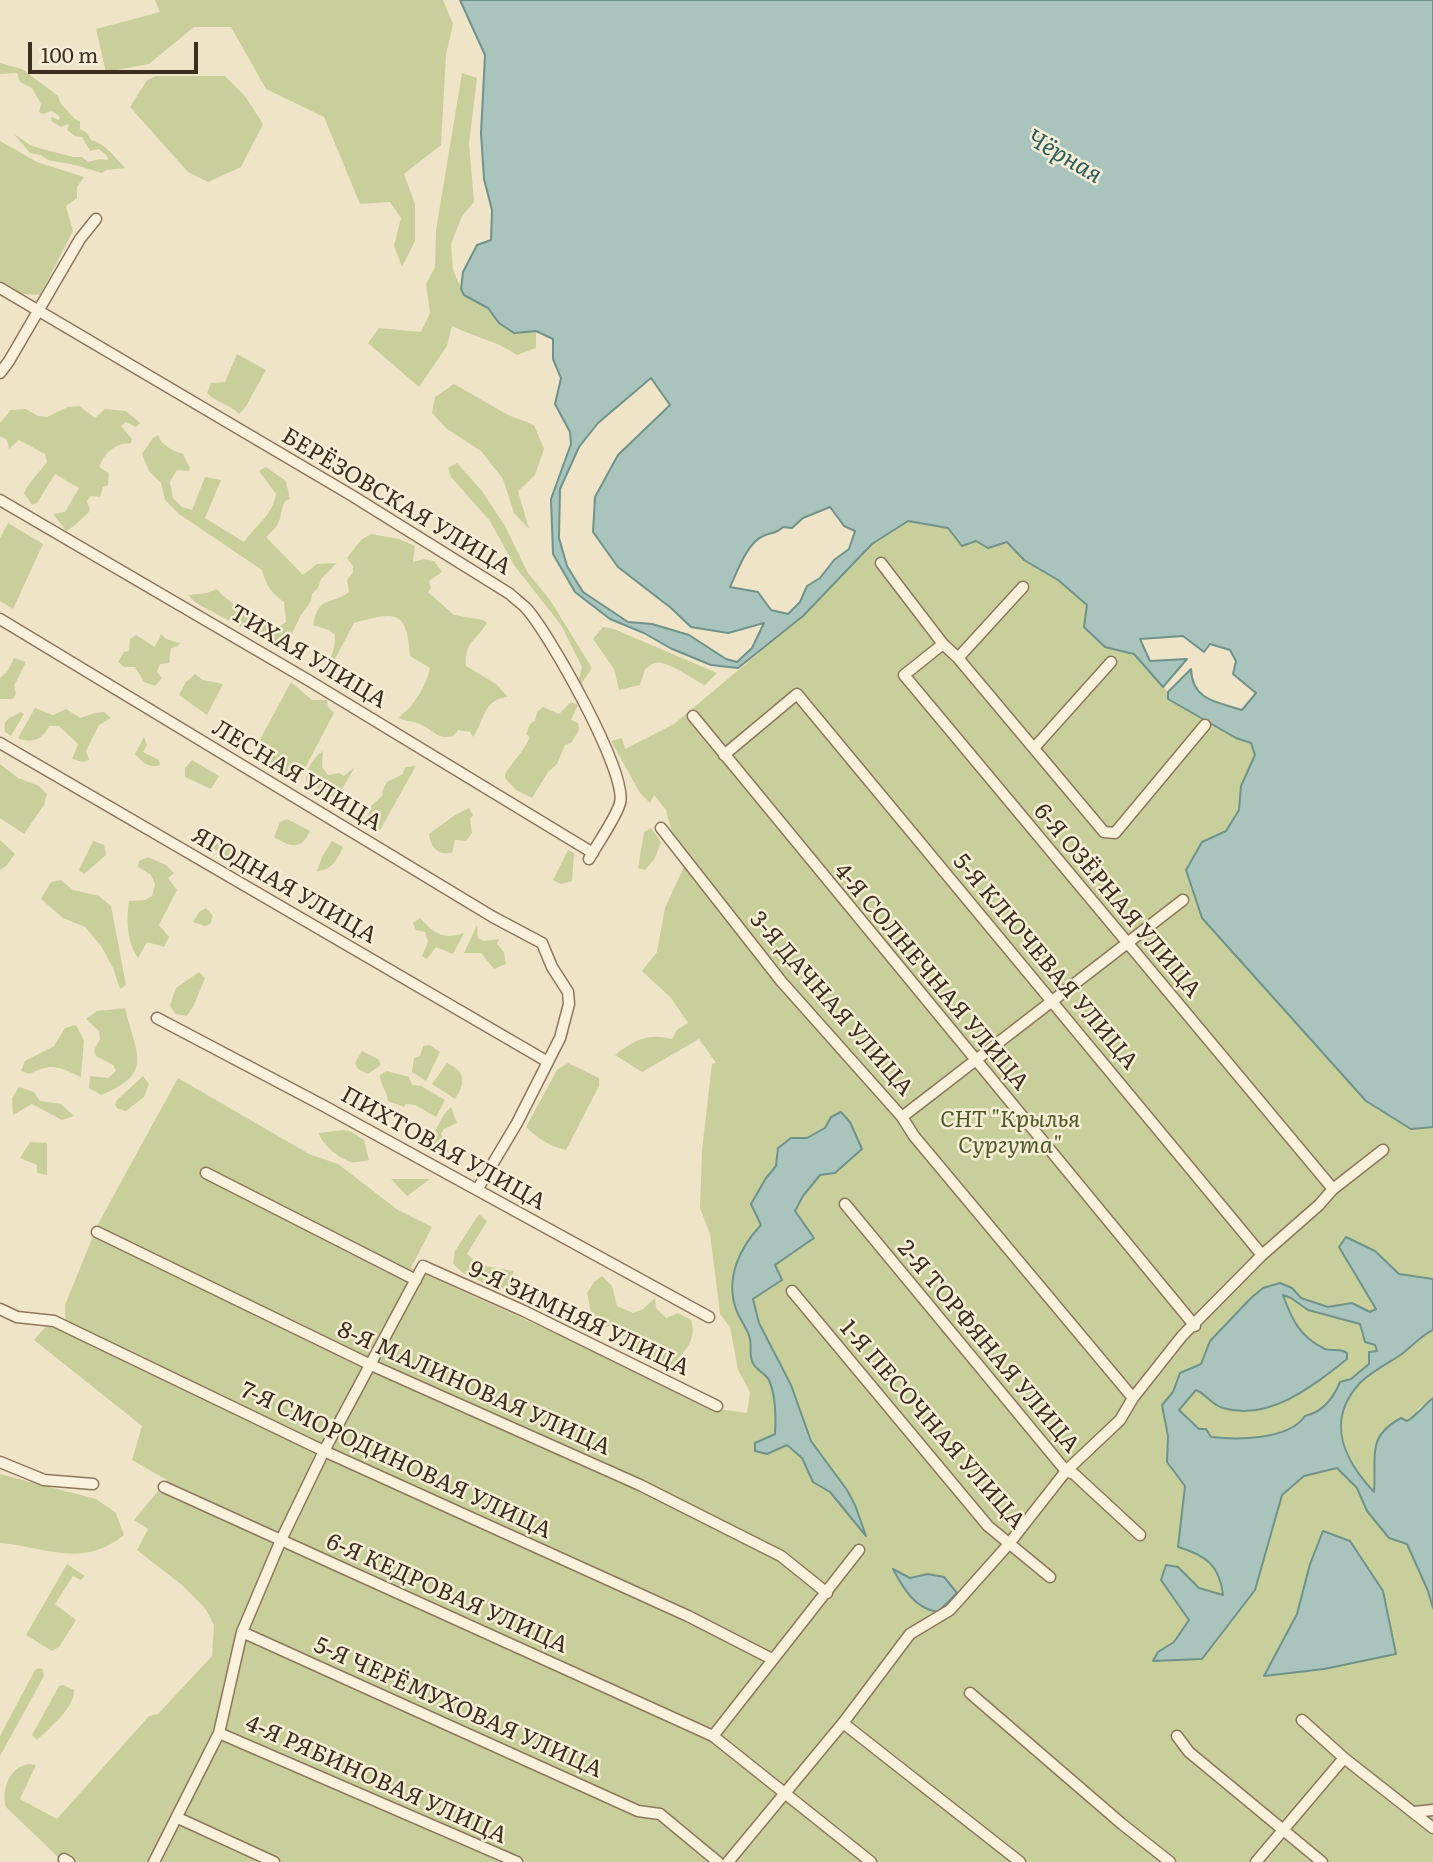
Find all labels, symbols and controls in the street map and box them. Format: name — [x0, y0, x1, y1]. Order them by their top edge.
scale bar — [32, 28, 201, 72]
text: 100 m — [41, 38, 98, 69]
water label: Чёрная — [1021, 124, 1107, 190]
street label: БЕРЁЗОВСКАЯ УЛИЦА — [276, 423, 516, 581]
street label: ТИХАЯ УЛИЦА — [224, 599, 392, 715]
street label: ЛЕСНАЯ УЛИЦА — [207, 714, 387, 838]
street label: 6-Я ОЗЁРНАЯ УЛИЦА — [1028, 798, 1206, 1004]
street label: ЯГОДНАЯ УЛИЦА — [187, 822, 381, 950]
street label: 5-Я КЛЮЧЕВАЯ УЛИЦА — [947, 849, 1143, 1075]
street label: 4-Я СОЛНЕЧНАЯ УЛИЦА — [828, 858, 1034, 1096]
street label: 3-Я ДАЧНАЯ УЛИЦА — [743, 906, 919, 1102]
street label: ПИХТОВАЯ УЛИЦА — [336, 1081, 550, 1217]
park label: CНТ "Крылья Сургута" — [940, 1106, 1080, 1160]
street label: 2-Я ТОРФЯНАЯ УЛИЦА — [891, 1235, 1085, 1459]
street label: 9-Я ЗИМНЯЯ УЛИЦА — [464, 1256, 694, 1382]
street label: 1-Я ПЕСОЧНАЯ УЛИЦА — [834, 1315, 1030, 1535]
street label: 8-Я МАЛИНОВАЯ УЛИЦА — [333, 1316, 615, 1462]
street label: 7-Я СМОРОДИНОВАЯ УЛИЦА — [236, 1377, 556, 1545]
street label: 6-Я КЕДРОВАЯ УЛИЦА — [322, 1528, 572, 1660]
street label: 5-Я ЧЕРЁМУХОВАЯ УЛИЦА — [310, 1632, 606, 1784]
street label: 4-Я РЯБИНОВАЯ УЛИЦА — [241, 1710, 511, 1850]

